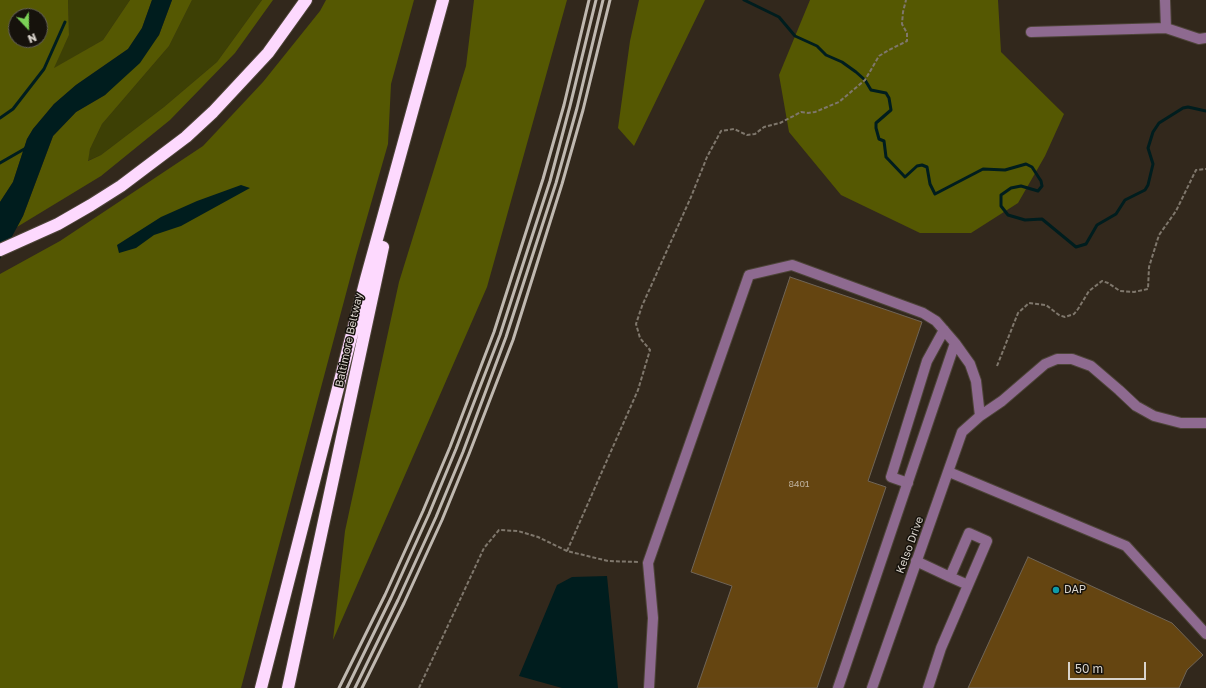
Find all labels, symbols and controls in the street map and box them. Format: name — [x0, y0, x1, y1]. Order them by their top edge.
north arrow — [8, 8, 48, 48]
text: N — [26, 31, 39, 46]
street label: Baltimore Beltway — [333, 292, 365, 388]
house number: 8401 — [789, 479, 809, 489]
street label: Kelso Drive — [894, 515, 926, 575]
place label: DAP — [1064, 583, 1086, 597]
marker: DAP — [1051, 585, 1061, 595]
scale bar — [1070, 654, 1148, 680]
text: 50 m — [1075, 661, 1103, 676]

